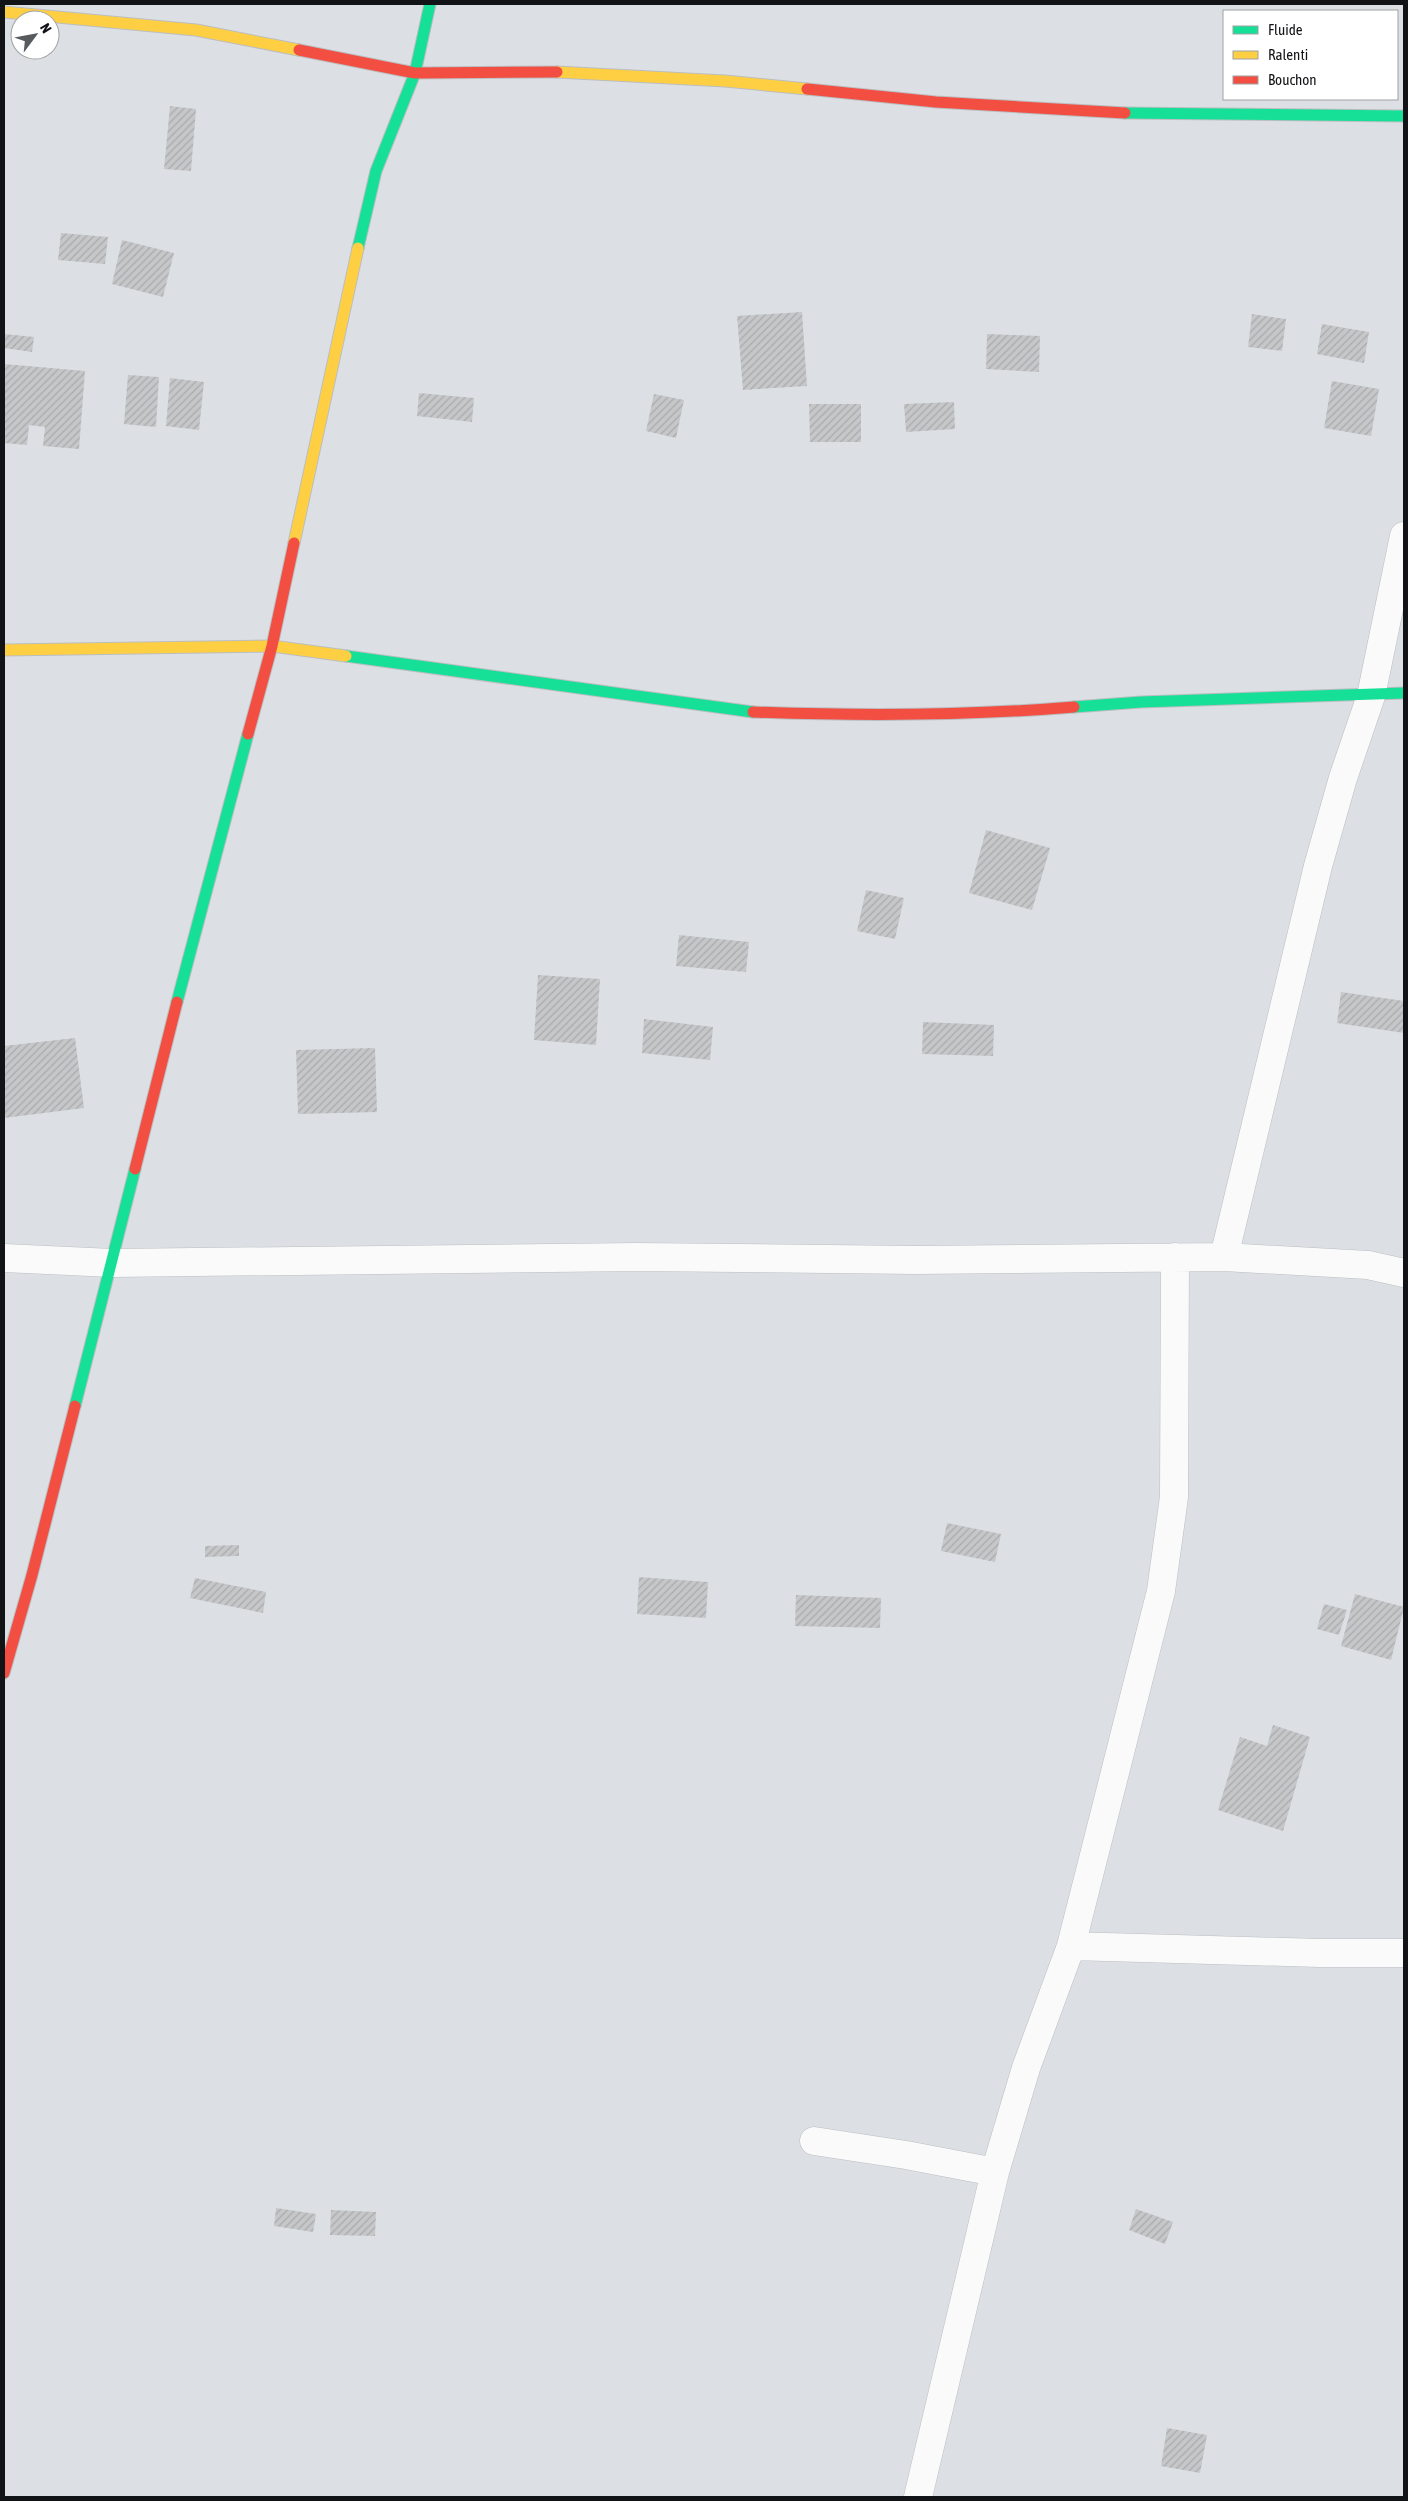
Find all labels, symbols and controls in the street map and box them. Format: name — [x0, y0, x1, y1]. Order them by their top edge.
north arrow — [10, 10, 60, 60]
legend — [1223, 10, 1398, 100]
text: N — [37, 20, 55, 36]
text: Fluide — [1268, 21, 1303, 38]
text: Ralenti — [1268, 46, 1308, 63]
text: Bouchon — [1268, 71, 1317, 88]

